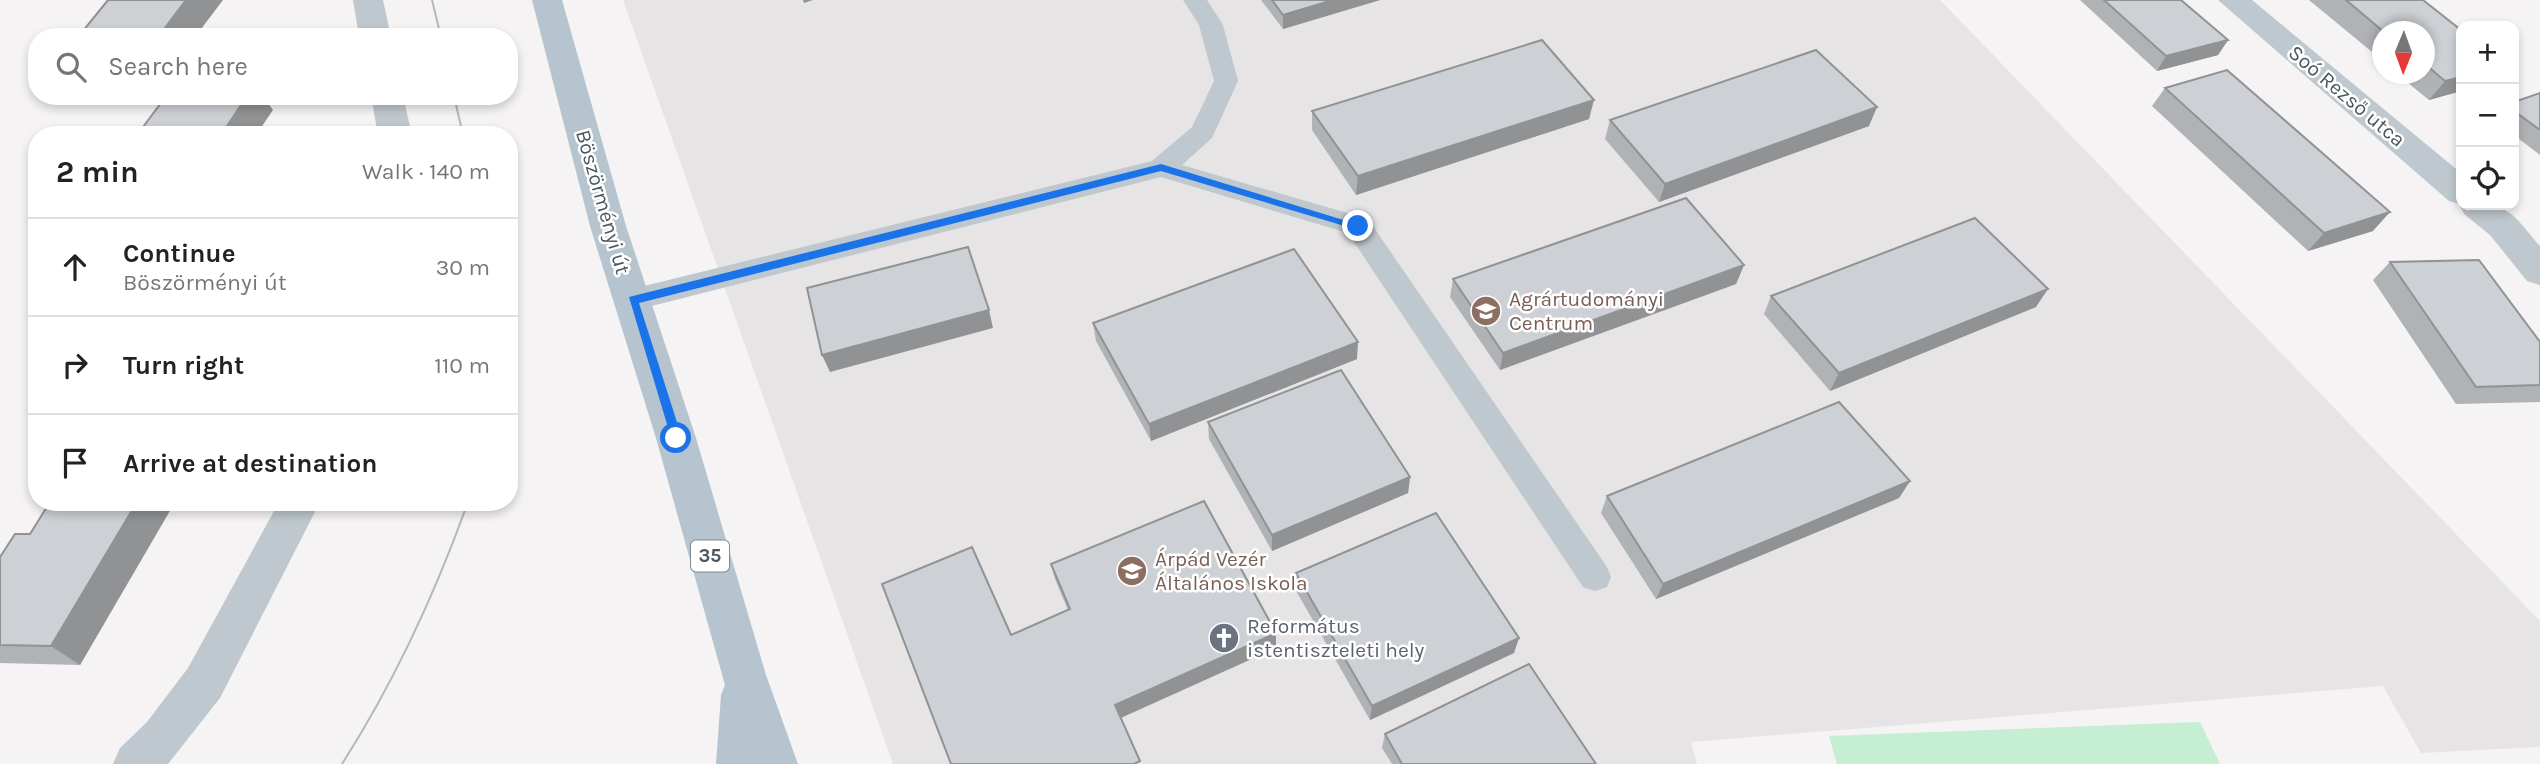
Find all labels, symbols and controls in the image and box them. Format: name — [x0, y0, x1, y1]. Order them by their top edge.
north arrow — [2372, 21, 2435, 84]
map controls — [2456, 21, 2519, 210]
button: + — [2456, 21, 2519, 84]
search box — [28, 28, 518, 105]
street label: Soó Rezső utca — [2284, 40, 2410, 152]
icon: search — [52, 48, 90, 86]
text: Search here — [108, 51, 248, 82]
button: − — [2456, 84, 2519, 147]
street label: Böszörményi út — [571, 127, 635, 277]
button: locate — [2456, 147, 2519, 210]
text: 2 min — [56, 154, 139, 190]
text: Walk · 140 m — [362, 158, 490, 185]
route end — [1342, 210, 1373, 241]
text: Continue — [123, 238, 235, 269]
icon: ahead — [56, 248, 94, 286]
text: 30 m — [436, 254, 490, 281]
text: Böszörményi út — [123, 269, 287, 296]
place label: Agrártudományi Centrum — [1509, 287, 1664, 335]
school or university icon: Agrártudományi Centrum — [1469, 294, 1503, 328]
icon: right — [56, 346, 94, 384]
text: Turn right — [123, 350, 244, 381]
text: 110 m — [434, 352, 490, 379]
route start — [660, 422, 691, 453]
icon: arrive — [56, 444, 94, 482]
text: Arrive at destination — [123, 448, 377, 479]
road number: 35 — [691, 540, 729, 572]
place label: Árpád Vezér Általános Iskola — [1155, 547, 1308, 595]
school or university icon: Árpád Vezér Általános Iskola — [1115, 554, 1149, 588]
place label: Református istentiszteleti hely — [1247, 614, 1425, 662]
church icon: Református istentiszteleti hely — [1207, 621, 1241, 655]

